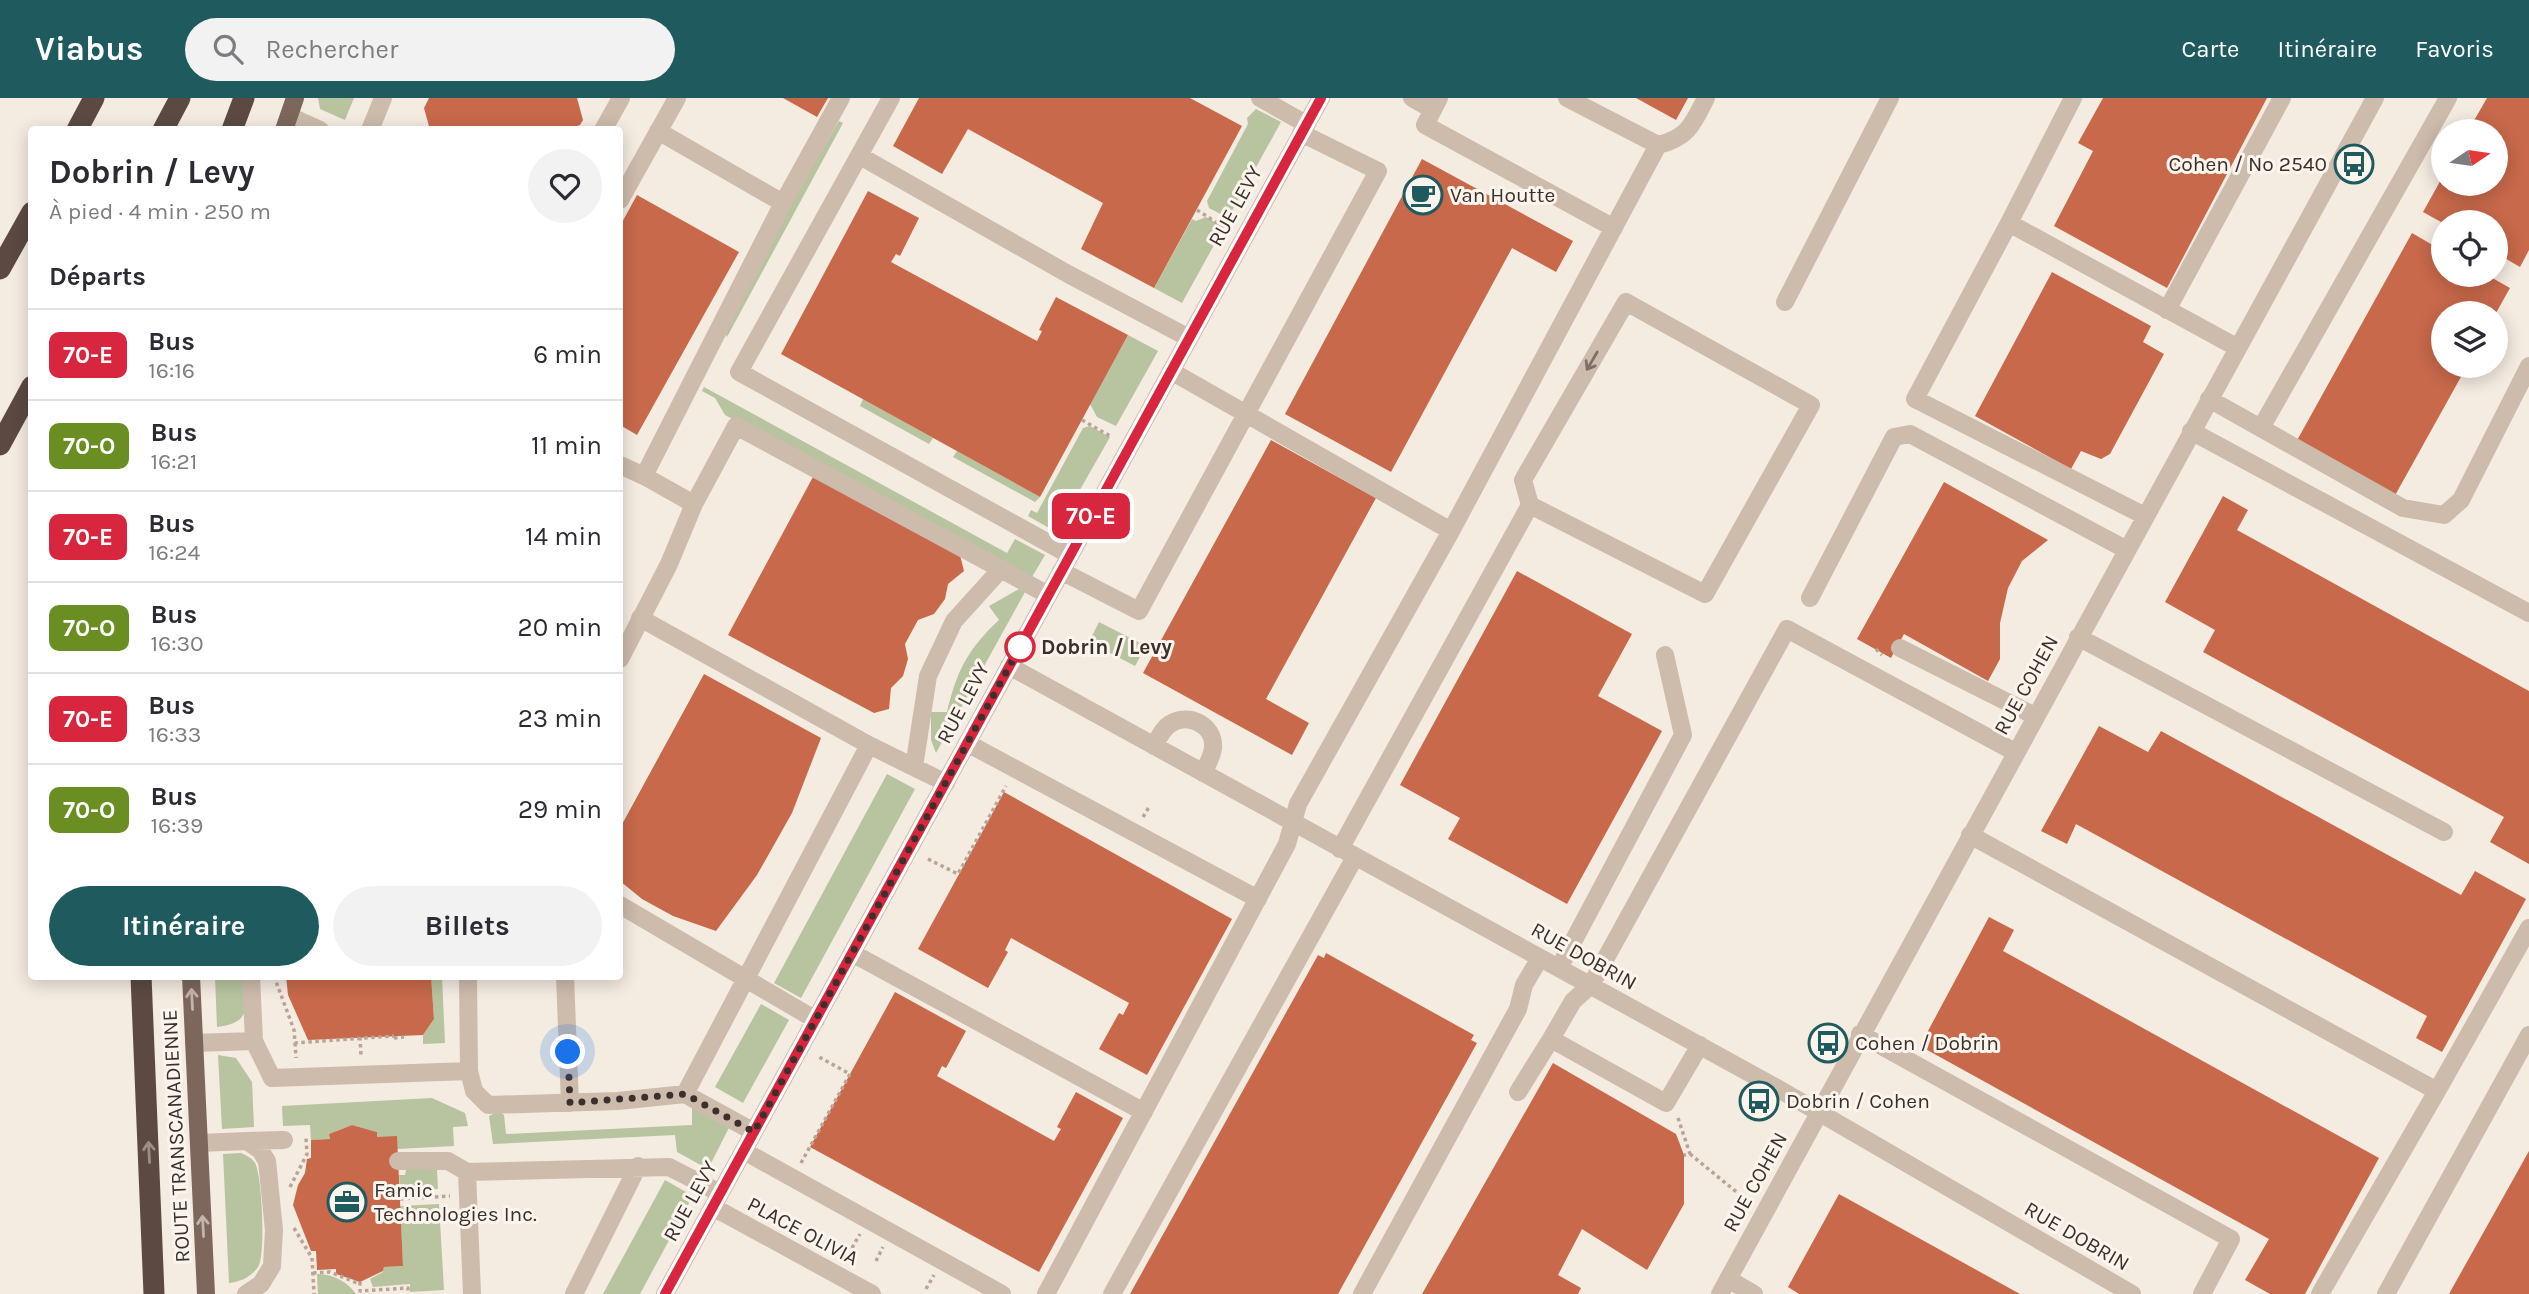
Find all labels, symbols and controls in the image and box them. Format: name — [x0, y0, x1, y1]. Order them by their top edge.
search box — [185, 18, 675, 81]
text: Viabus — [35, 30, 143, 68]
icon: search — [209, 30, 247, 68]
text: Rechercher — [265, 34, 398, 65]
text: Carte — [2181, 35, 2239, 63]
text: Itinéraire — [2277, 35, 2377, 63]
text: Favoris — [2415, 35, 2494, 63]
north arrow — [2431, 119, 2508, 196]
map controls — [2431, 119, 2508, 378]
bus stop icon: Cohen / No 2540 — [2333, 143, 2375, 185]
button: heart — [528, 149, 602, 223]
place label: Cohen / No 2540 — [2168, 152, 2327, 176]
text: Dobrin / Levy — [49, 153, 255, 191]
street label: RUE LEVY — [1203, 161, 1267, 250]
cafe icon: Van Houtte — [1402, 174, 1444, 216]
place label: Van Houtte — [1450, 183, 1555, 207]
text: À pied · 4 min · 250 m — [49, 198, 271, 225]
button: locate — [2431, 210, 2508, 287]
text: Départs — [49, 261, 146, 292]
button: layers — [2431, 301, 2508, 378]
text: Bus — [148, 326, 195, 357]
text: 6 min — [533, 339, 602, 370]
text: 70-E — [63, 341, 113, 369]
one-way arrow — [1584, 351, 1598, 371]
text: 16:16 — [148, 357, 195, 384]
text: Bus — [150, 417, 197, 448]
text: 11 min — [531, 430, 602, 461]
text: 70-O — [63, 432, 115, 460]
text: 16:21 — [150, 448, 197, 475]
line badge: 70-E — [1042, 493, 1140, 539]
text: 70-E — [1066, 502, 1116, 530]
text: Bus — [148, 508, 195, 539]
text: 14 min — [525, 521, 602, 552]
text: 70-E — [63, 523, 113, 551]
text: 16:24 — [148, 539, 200, 566]
text: Bus — [150, 599, 197, 630]
text: 20 min — [518, 612, 602, 643]
text: 70-O — [63, 614, 115, 642]
text: 16:30 — [150, 630, 204, 657]
street label: RUE COHEN — [1989, 631, 2063, 739]
marker: Dobrin / Levy — [1005, 632, 1035, 662]
place label: Dobrin / Levy — [1041, 635, 1172, 659]
street label: RUE LEVY — [932, 658, 995, 748]
text: Bus — [148, 690, 195, 721]
text: 23 min — [518, 703, 602, 734]
text: 70-E — [63, 705, 113, 733]
text: 16:33 — [148, 721, 201, 748]
text: Bus — [150, 781, 197, 812]
text: 29 min — [518, 794, 602, 825]
text: 70-O — [63, 796, 115, 824]
text: 16:39 — [150, 812, 203, 839]
button: Itinéraire — [49, 886, 319, 966]
button: Billets — [333, 886, 602, 966]
street label: RUE DOBRIN — [1527, 917, 1641, 995]
one-way arrow — [185, 987, 198, 1010]
street label: ROUTE TRANSCANADIENNE — [157, 1009, 195, 1263]
bus stop icon: Cohen / Dobrin — [1807, 1022, 1849, 1064]
place label: Cohen / Dobrin — [1855, 1031, 1999, 1055]
your location — [550, 1034, 585, 1069]
bus stop icon: Dobrin / Cohen — [1738, 1080, 1780, 1122]
place label: Dobrin / Cohen — [1786, 1089, 1930, 1113]
street label: RUE COHEN — [1718, 1128, 1792, 1236]
one-way arrow — [143, 1141, 156, 1164]
street label: RUE LEVY — [658, 1156, 722, 1245]
place label: Famic Technologies Inc. — [374, 1178, 537, 1226]
office icon: Famic Technologies Inc. — [326, 1181, 368, 1223]
street label: PLACE OLIVIA — [743, 1192, 863, 1270]
street label: RUE DOBRIN — [2020, 1196, 2134, 1276]
one-way arrow — [196, 1215, 209, 1238]

